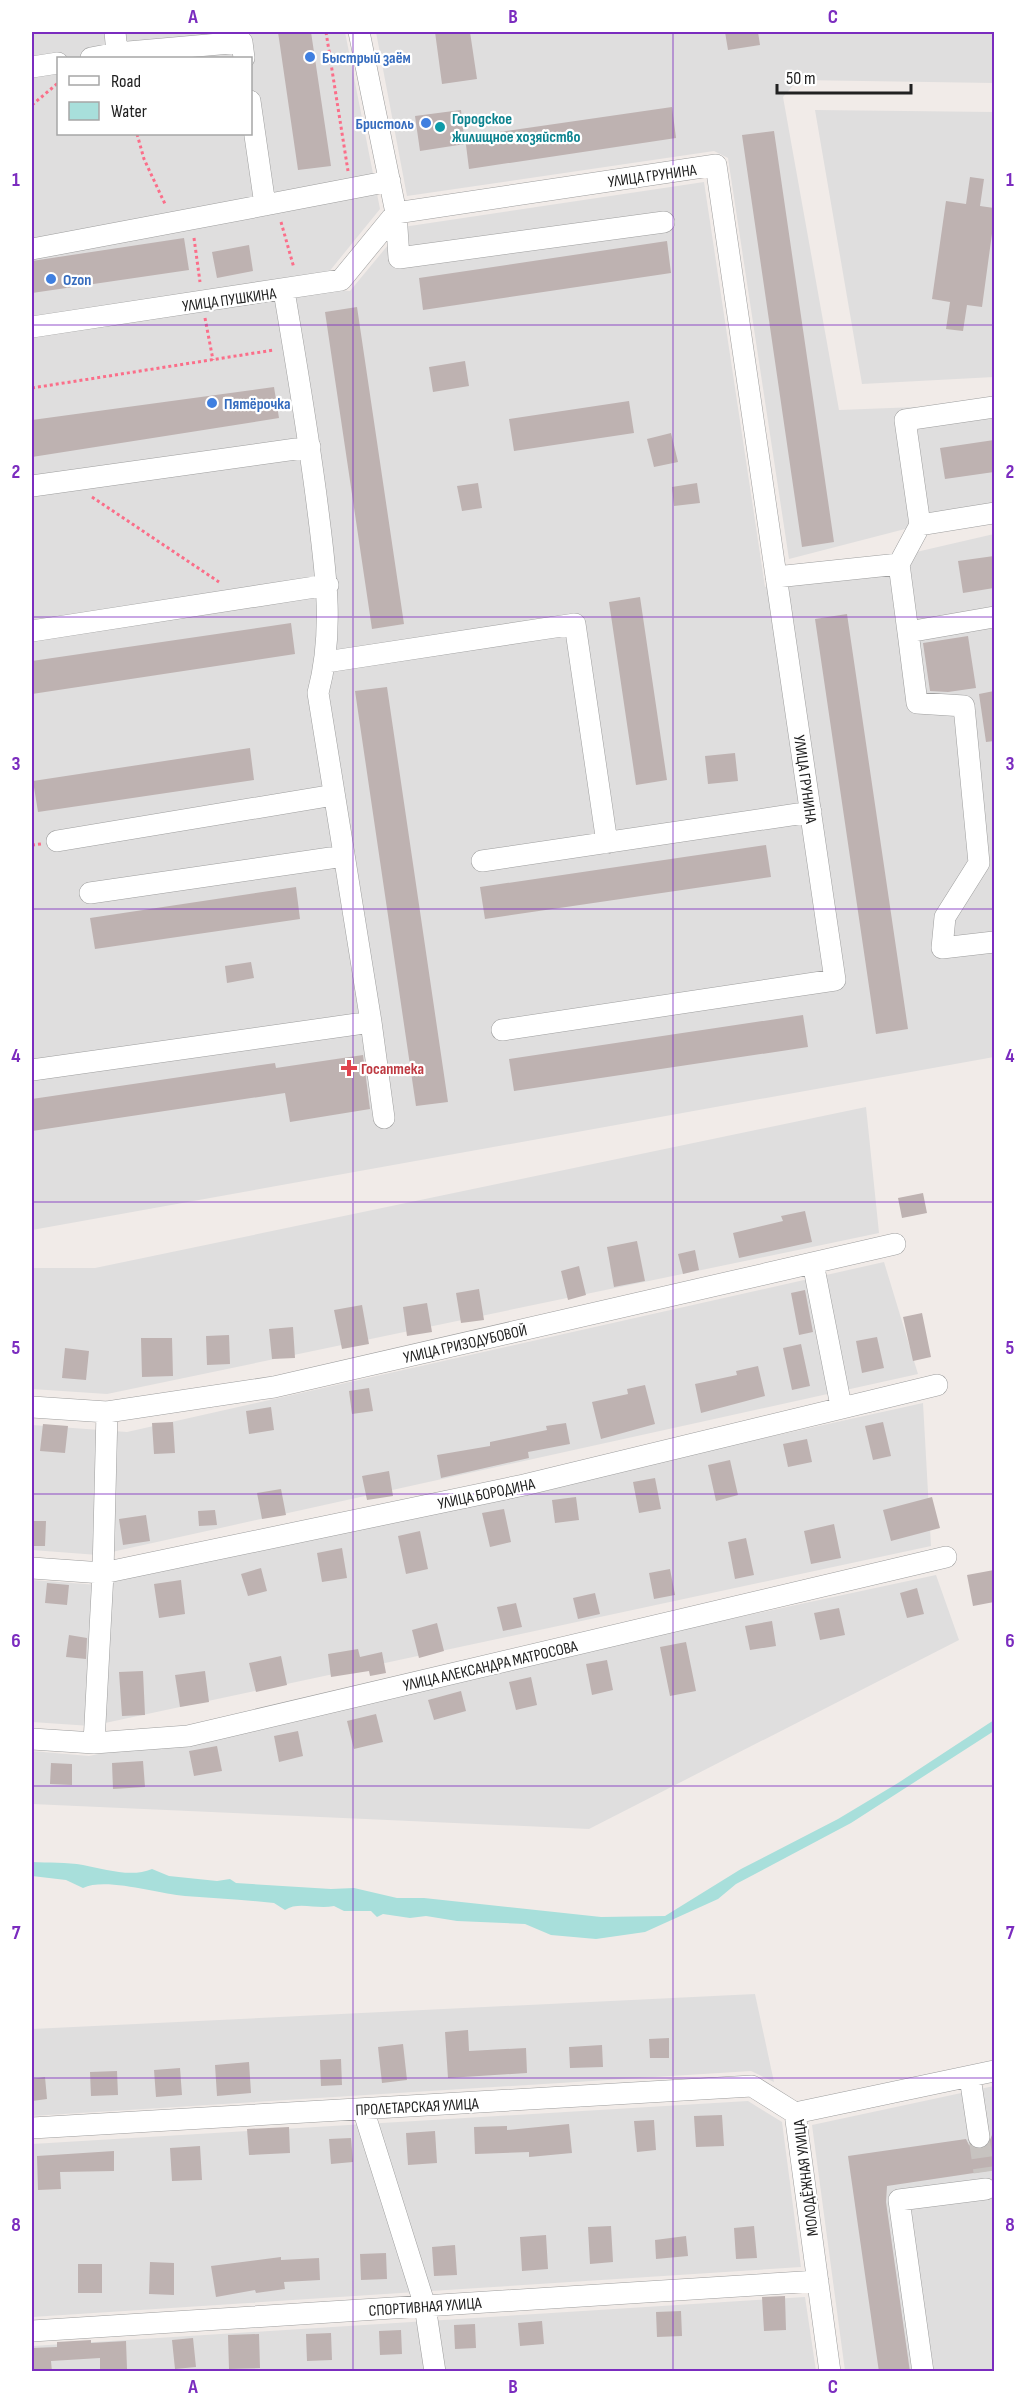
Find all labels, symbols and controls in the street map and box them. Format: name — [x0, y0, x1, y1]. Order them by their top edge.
text: A — [187, 5, 198, 29]
text: B — [508, 5, 518, 29]
text: C — [828, 5, 838, 29]
place label: Быстрый заём — [322, 49, 411, 68]
marker: Быстрый заём — [303, 50, 317, 64]
legend — [57, 57, 252, 135]
scale bar — [777, 57, 910, 95]
text: 50 m — [786, 68, 816, 89]
text: Road — [111, 71, 141, 92]
text: Water — [111, 101, 147, 122]
place label: Городское жилищное хозяйство — [452, 110, 581, 147]
place label: Бристоль — [355, 115, 414, 134]
marker: Бристоль — [419, 116, 433, 130]
marker: Городское жилищное хозяйство — [433, 120, 447, 134]
street label: УЛИЦА ГРУНИНА — [607, 161, 698, 192]
text: 1 — [12, 168, 20, 192]
text: 1 — [1006, 168, 1014, 192]
place label: Ozon — [63, 271, 91, 290]
marker: Ozon — [44, 272, 58, 286]
street label: УЛИЦА ПУШКИНА — [181, 284, 278, 316]
place label: Пятёрочка — [224, 395, 291, 414]
marker: Пятёрочка — [205, 396, 219, 410]
text: 2 — [12, 460, 20, 484]
text: 2 — [1006, 460, 1014, 484]
street label: УЛИЦА ГРУНИНА — [789, 734, 820, 825]
text: 3 — [12, 752, 21, 776]
text: 3 — [1006, 752, 1015, 776]
text: 4 — [11, 1044, 21, 1068]
text: 4 — [1005, 1044, 1015, 1068]
place label: Госаптека — [361, 1060, 424, 1079]
marker: Госаптека — [342, 1061, 356, 1075]
street label: УЛИЦА ГРИЗОДУБОВОЙ — [402, 1321, 529, 1368]
text: 5 — [12, 1336, 21, 1360]
text: 5 — [1006, 1336, 1015, 1360]
street label: УЛИЦА БОРОДИНА — [436, 1475, 537, 1514]
text: 6 — [11, 1629, 21, 1653]
text: 6 — [1005, 1629, 1015, 1653]
street label: УЛИЦА АЛЕКСАНДРА МАТРОСОВА — [401, 1637, 580, 1696]
text: 7 — [12, 1921, 21, 1945]
text: 7 — [1006, 1921, 1015, 1945]
street label: ПРОЛЕТАРСКАЯ УЛИЦА — [355, 2095, 479, 2120]
street label: МОЛОДЁЖНАЯ УЛИЦА — [790, 2118, 823, 2237]
text: 8 — [11, 2213, 21, 2237]
text: 8 — [1005, 2213, 1015, 2237]
street label: СПОРТИВНАЯ УЛИЦА — [368, 2294, 482, 2321]
text: A — [187, 2375, 198, 2399]
text: B — [508, 2375, 518, 2399]
text: C — [828, 2375, 838, 2399]

